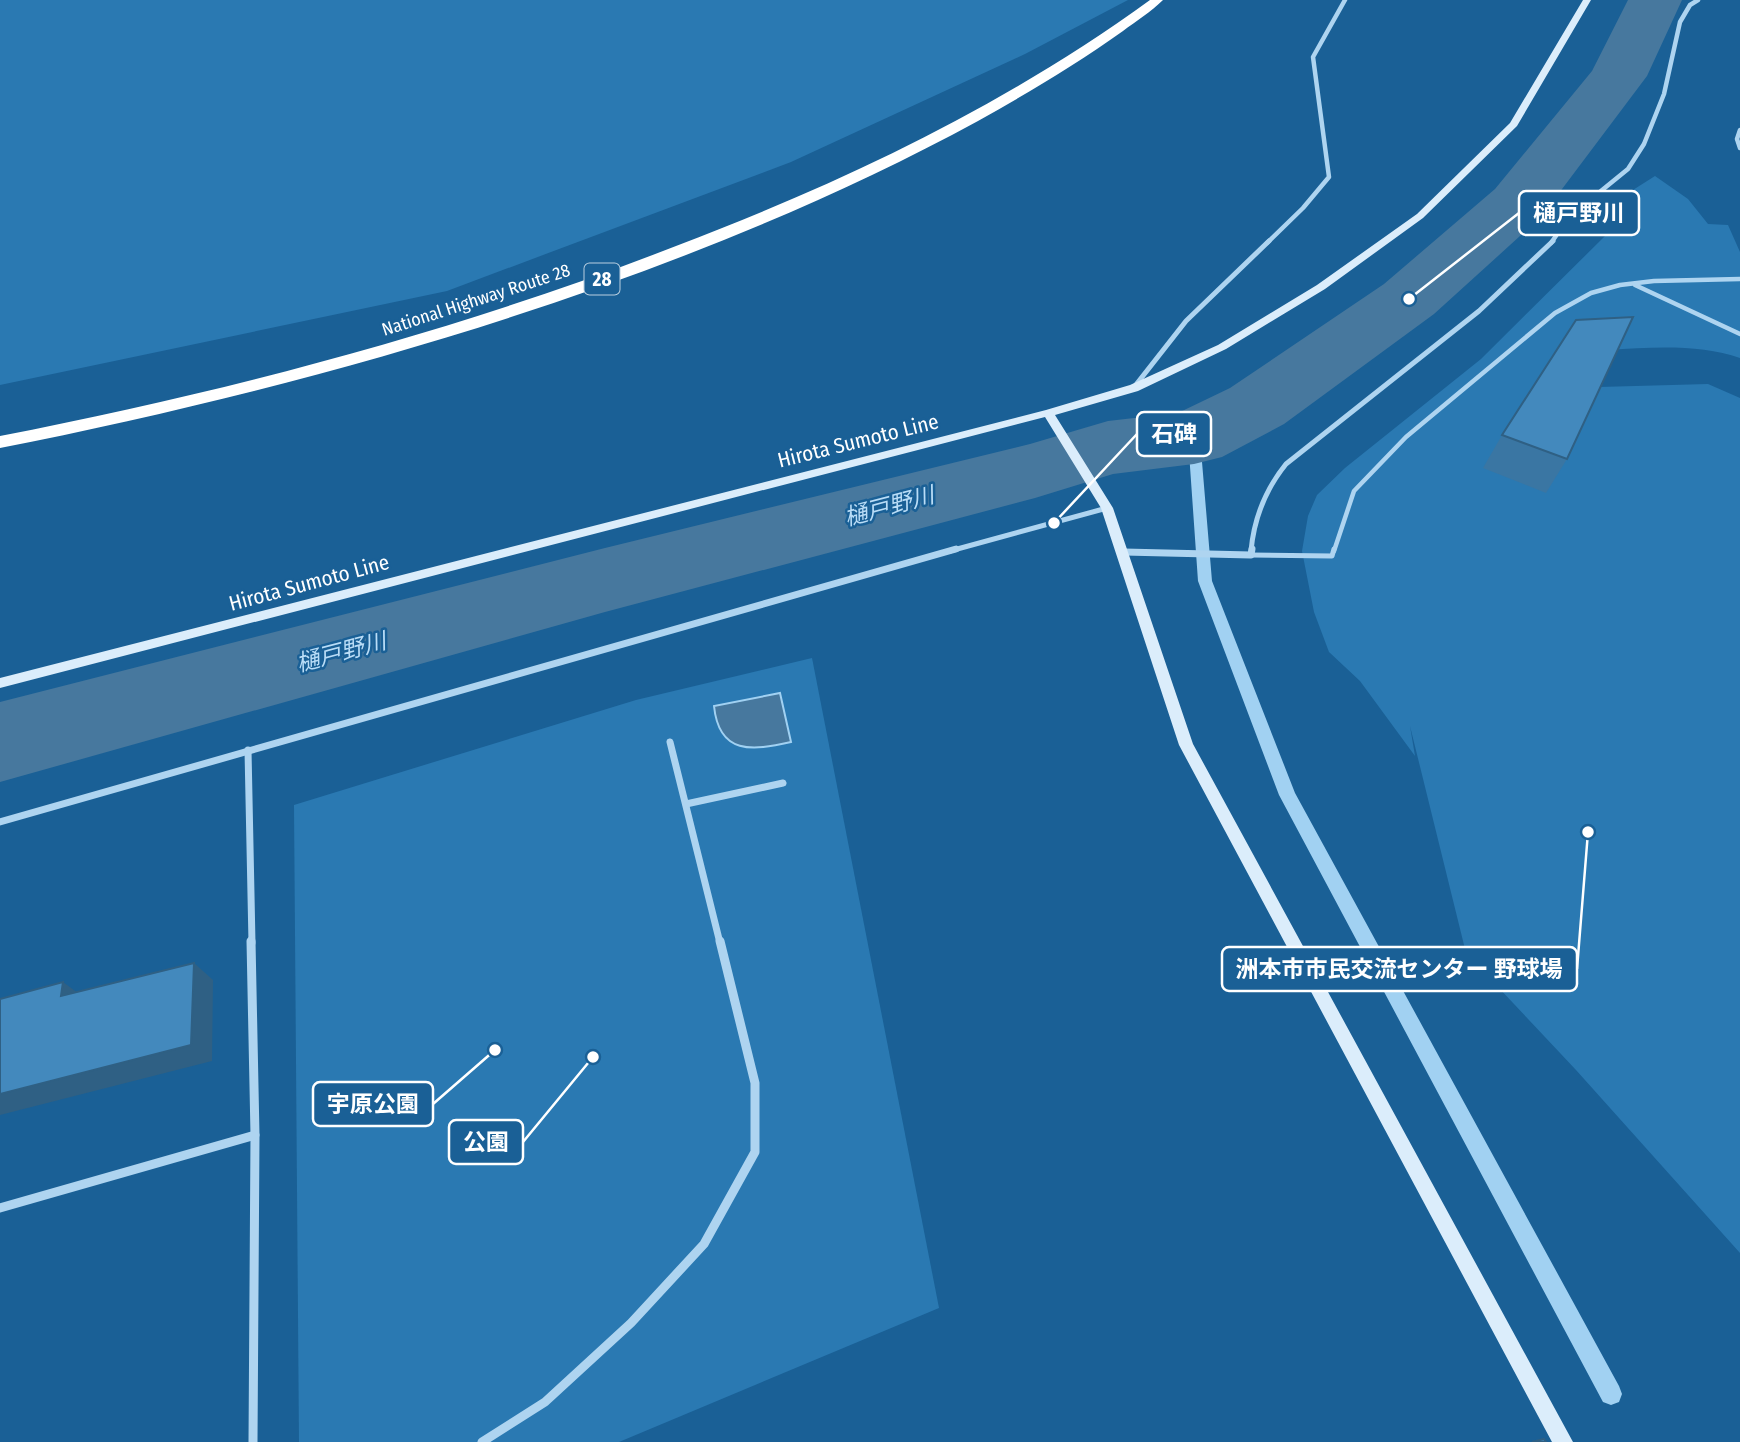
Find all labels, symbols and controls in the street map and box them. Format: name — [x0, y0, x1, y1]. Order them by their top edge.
callout: 樋戸野川 — [1519, 191, 1639, 235]
text: 樋戸野川 — [1533, 199, 1625, 227]
street label: National Highway Route 28 — [379, 259, 573, 341]
road number: 28 — [584, 264, 620, 294]
street label: Hirota Sumoto Line — [775, 408, 941, 474]
callout: 石碑 — [1137, 412, 1211, 456]
text: 石碑 — [1151, 420, 1197, 448]
water label: 樋戸野川 — [841, 480, 940, 531]
street label: Hirota Sumoto Line — [226, 549, 392, 617]
water label: 樋戸野川 — [293, 626, 392, 677]
callout: 洲本市市民交流センター 野球場 — [1222, 947, 1577, 991]
text: 洲本市市民交流センター 野球場 — [1236, 955, 1562, 983]
callout: 宇原公園 — [313, 1082, 433, 1126]
text: 宇原公園 — [327, 1090, 419, 1118]
callout: 公園 — [449, 1120, 523, 1164]
text: 公園 — [463, 1128, 509, 1156]

